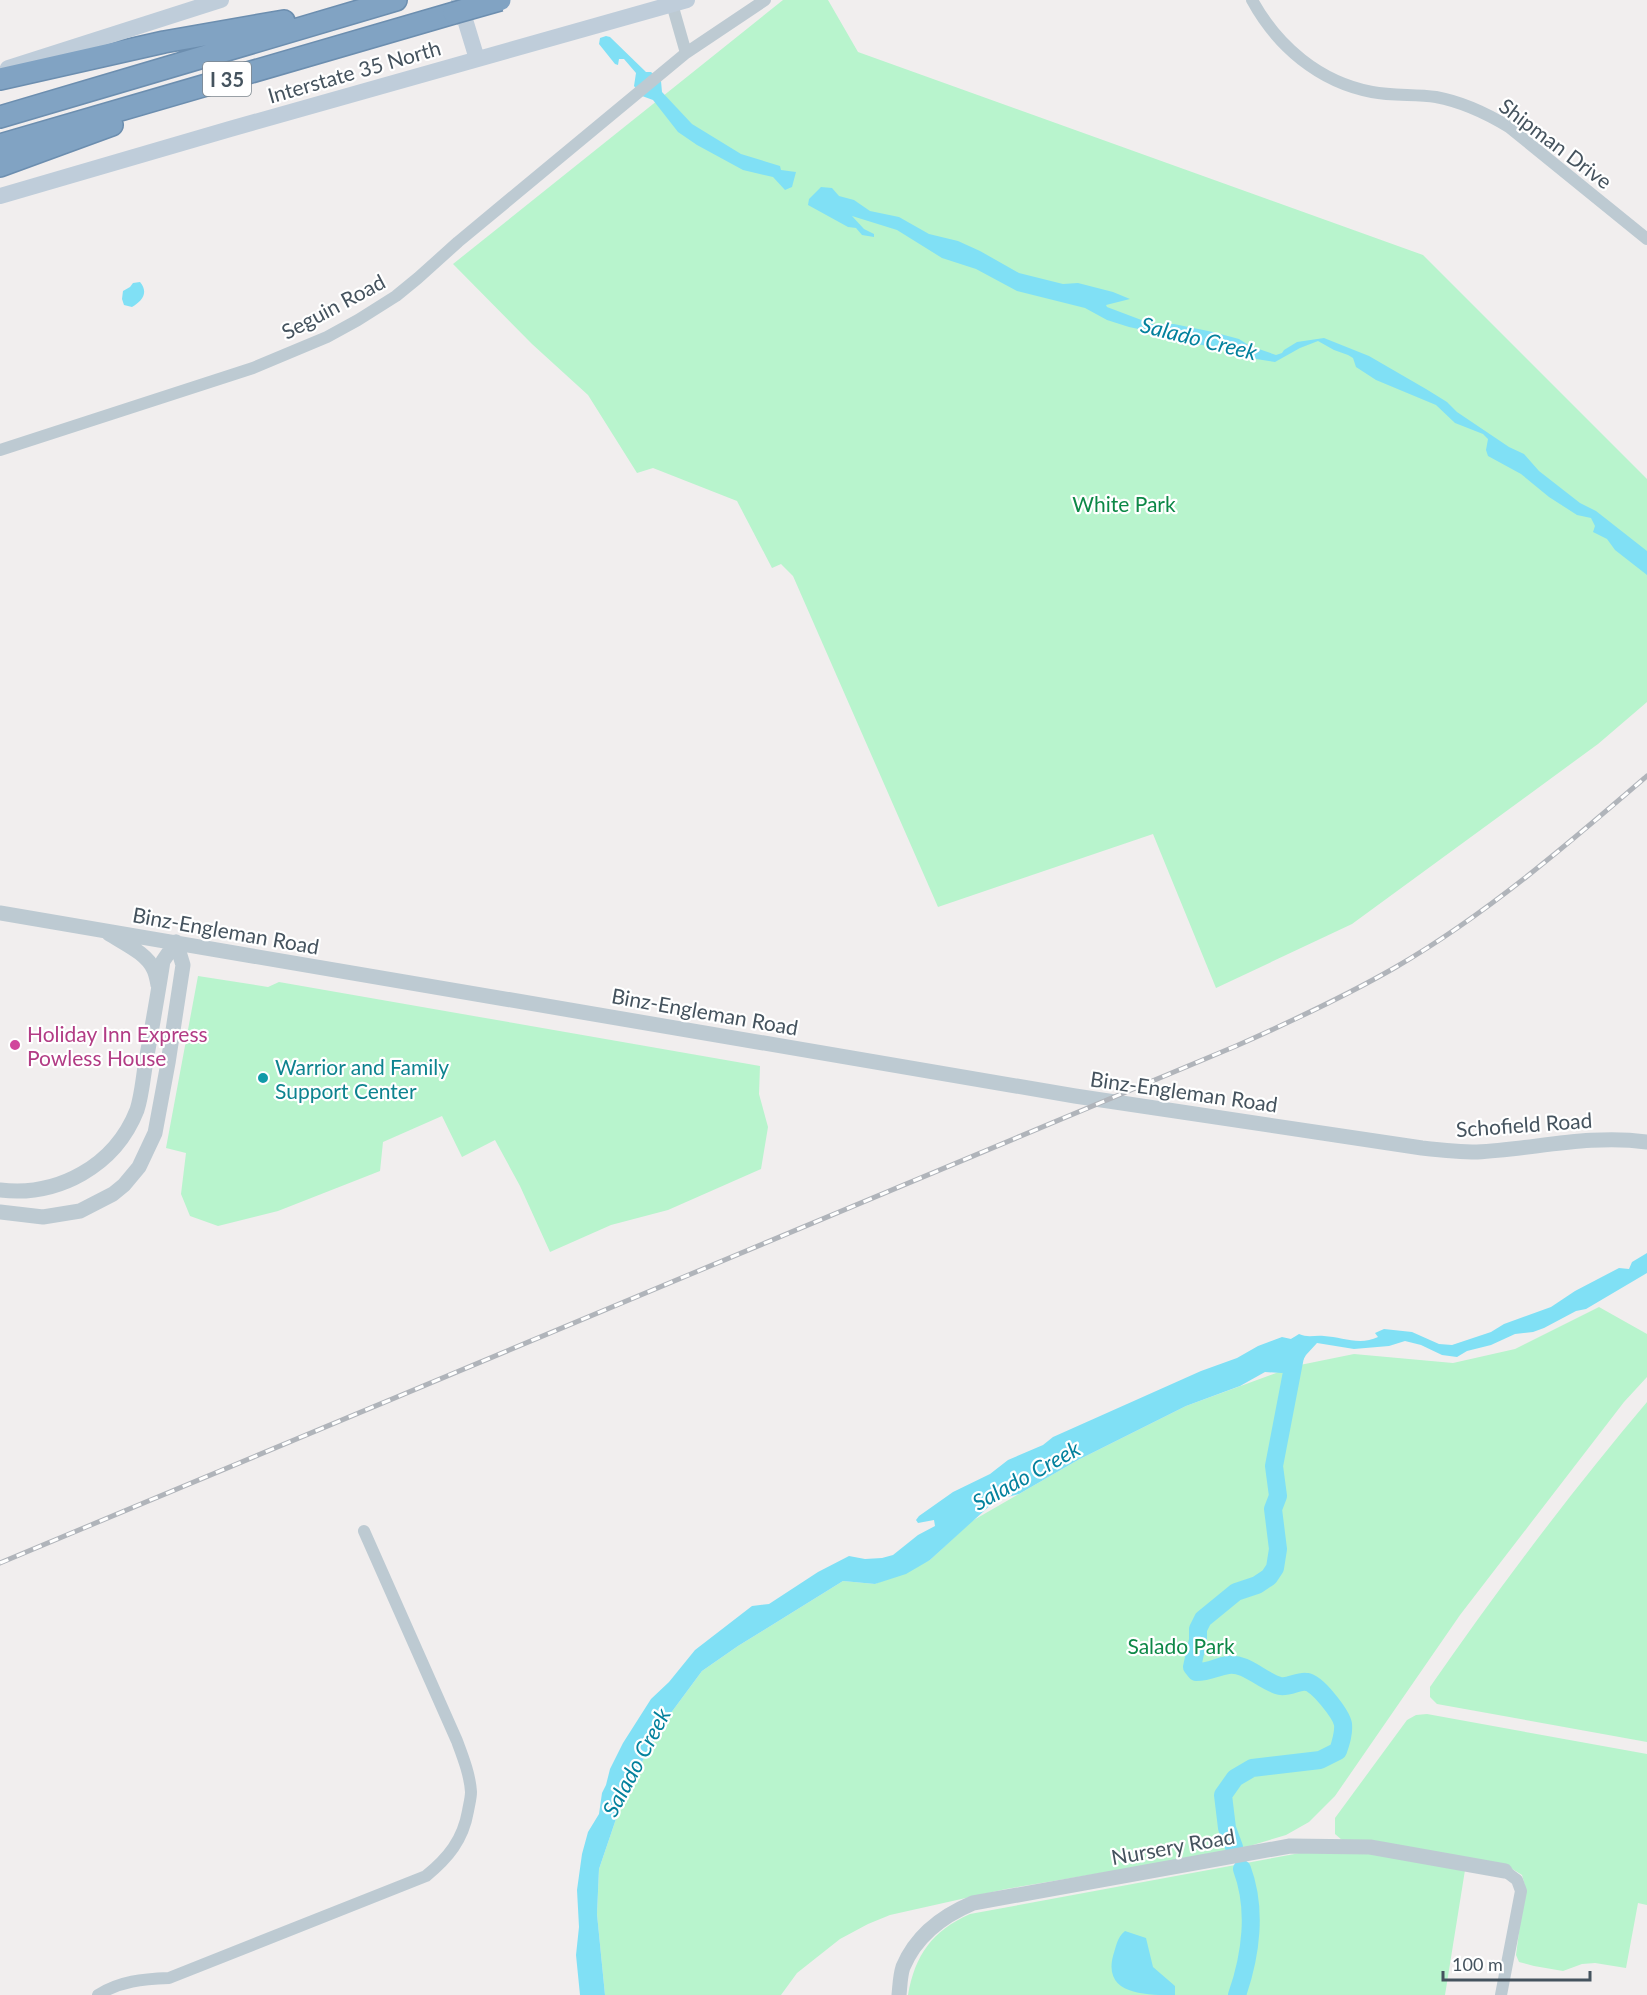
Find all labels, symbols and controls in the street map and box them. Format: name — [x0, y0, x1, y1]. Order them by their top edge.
street label: Interstate 35 North — [265, 34, 443, 108]
road number: I 35 — [203, 62, 251, 96]
street label: Shipman Drive — [1495, 93, 1617, 193]
street label: Seguin Road — [277, 268, 389, 344]
water label: Salado Creek — [1138, 311, 1261, 366]
park label: White Park — [1072, 491, 1176, 516]
street label: Binz-Engleman Road — [131, 901, 321, 959]
street label: Binz-Engleman Road — [610, 982, 800, 1040]
place label: Holiday Inn Express Powless House — [27, 1021, 208, 1070]
marker: Holiday Inn Express Powless House — [8, 1038, 22, 1052]
place label: Warrior and Family Support Center — [275, 1054, 449, 1103]
street label: Binz-Engleman Road — [1089, 1065, 1279, 1117]
marker: Warrior and Family Support Center — [256, 1071, 270, 1085]
street label: Schofield Road — [1455, 1107, 1593, 1141]
water label: Salado Creek — [967, 1434, 1085, 1516]
park label: Salado Park — [1127, 1633, 1235, 1658]
water label: Salado Creek — [596, 1703, 676, 1821]
street label: Nursery Road — [1109, 1823, 1237, 1869]
scale bar — [1443, 1944, 1590, 1982]
text: 100 m — [1452, 1953, 1503, 1975]

